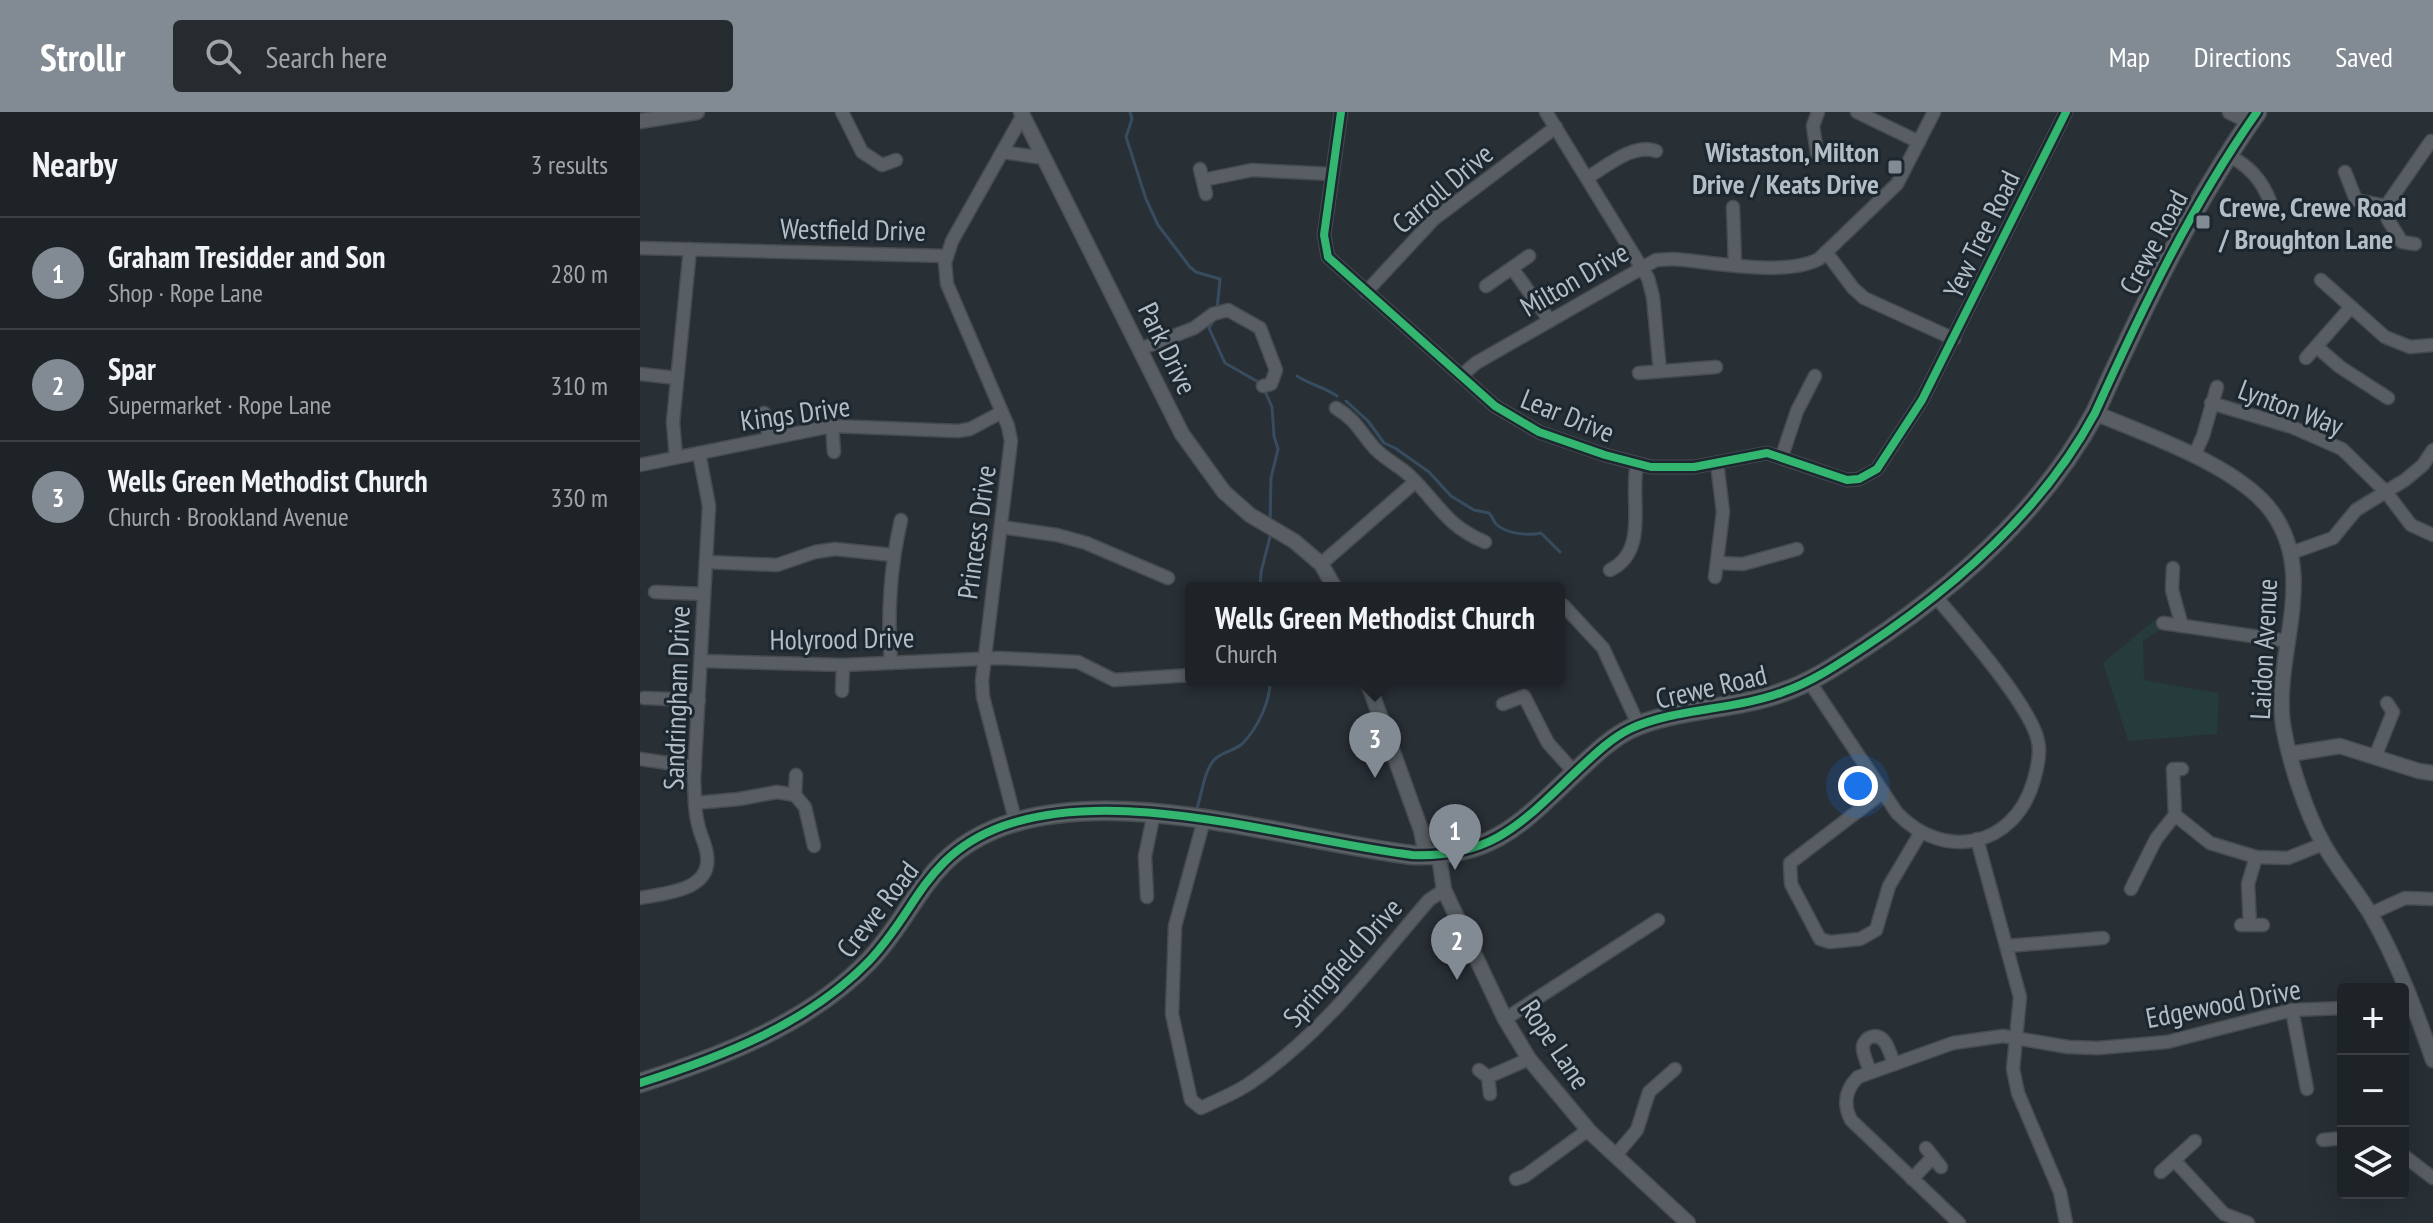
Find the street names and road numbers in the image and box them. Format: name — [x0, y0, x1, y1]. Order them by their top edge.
street label: Carroll Drive — [1384, 135, 1500, 241]
street label: Yew Tree Road — [1934, 164, 2028, 304]
street label: Crewe Road — [2110, 183, 2196, 301]
street label: Westfield Drive — [780, 209, 926, 249]
street label: Milton Drive — [1513, 233, 1635, 325]
street label: Park Drive — [1130, 296, 1206, 400]
street label: Lynton Way — [2233, 370, 2349, 444]
street label: Lear Drive — [1516, 380, 1620, 450]
street label: Kings Drive — [738, 387, 852, 439]
street label: Princess Drive — [948, 463, 1004, 601]
street label: Laidon Avenue — [2241, 578, 2285, 720]
street label: Sandringham Drive — [654, 605, 698, 791]
street label: Holyrood Drive — [769, 618, 915, 658]
street label: Crewe Road — [1652, 655, 1770, 717]
street label: Crewe Road — [828, 853, 926, 965]
street label: Springfield Drive — [1274, 890, 1410, 1034]
street label: Edgewood Drive — [2142, 970, 2304, 1036]
street label: Rope Lane — [1513, 992, 1599, 1096]

